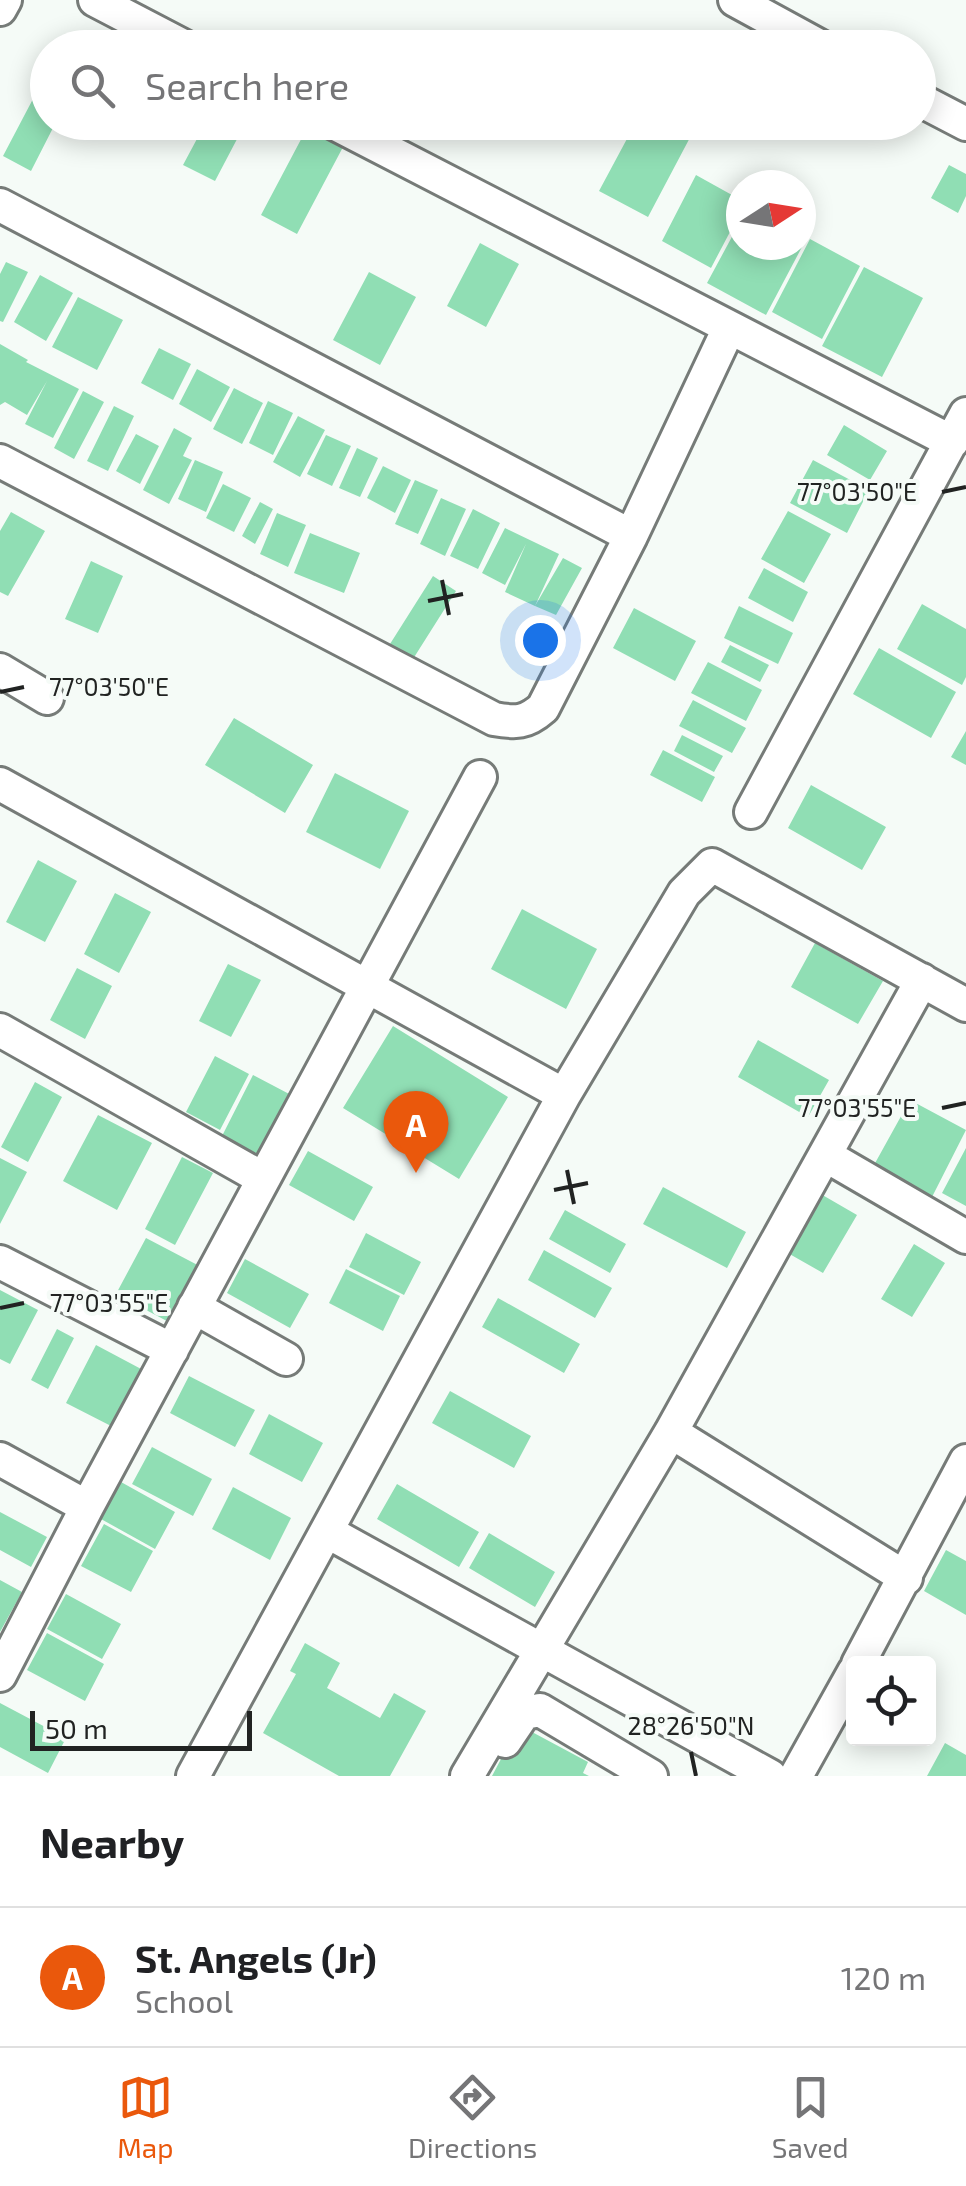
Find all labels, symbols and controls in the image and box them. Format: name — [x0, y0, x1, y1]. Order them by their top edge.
search box — [30, 30, 936, 140]
icon: search — [65, 58, 120, 113]
text: Search here — [145, 62, 349, 108]
north arrow — [726, 170, 816, 260]
text: 77°03'50"E — [797, 476, 917, 506]
your location — [515, 615, 566, 666]
text: 77°03'50"E — [49, 671, 169, 701]
pin: A — [384, 1090, 448, 1173]
text: 77°03'55"E — [798, 1092, 916, 1122]
text: 77°03'55"E — [50, 1287, 168, 1317]
map controls — [846, 1656, 936, 1746]
button: locate — [846, 1656, 936, 1746]
scale bar — [30, 1706, 252, 1750]
text: 28°26'50"N — [628, 1710, 754, 1740]
text: 50 m — [45, 1711, 108, 1745]
text: Nearby — [40, 1816, 184, 1866]
text: St. Angels (Jr) — [135, 1935, 377, 1981]
text: A — [62, 1958, 83, 1996]
text: 120 m — [841, 1958, 926, 1996]
text: School — [135, 1981, 233, 2019]
tab: Map — [117, 2070, 173, 2164]
tab: Directions — [408, 2070, 537, 2164]
tab: Saved — [772, 2070, 849, 2164]

